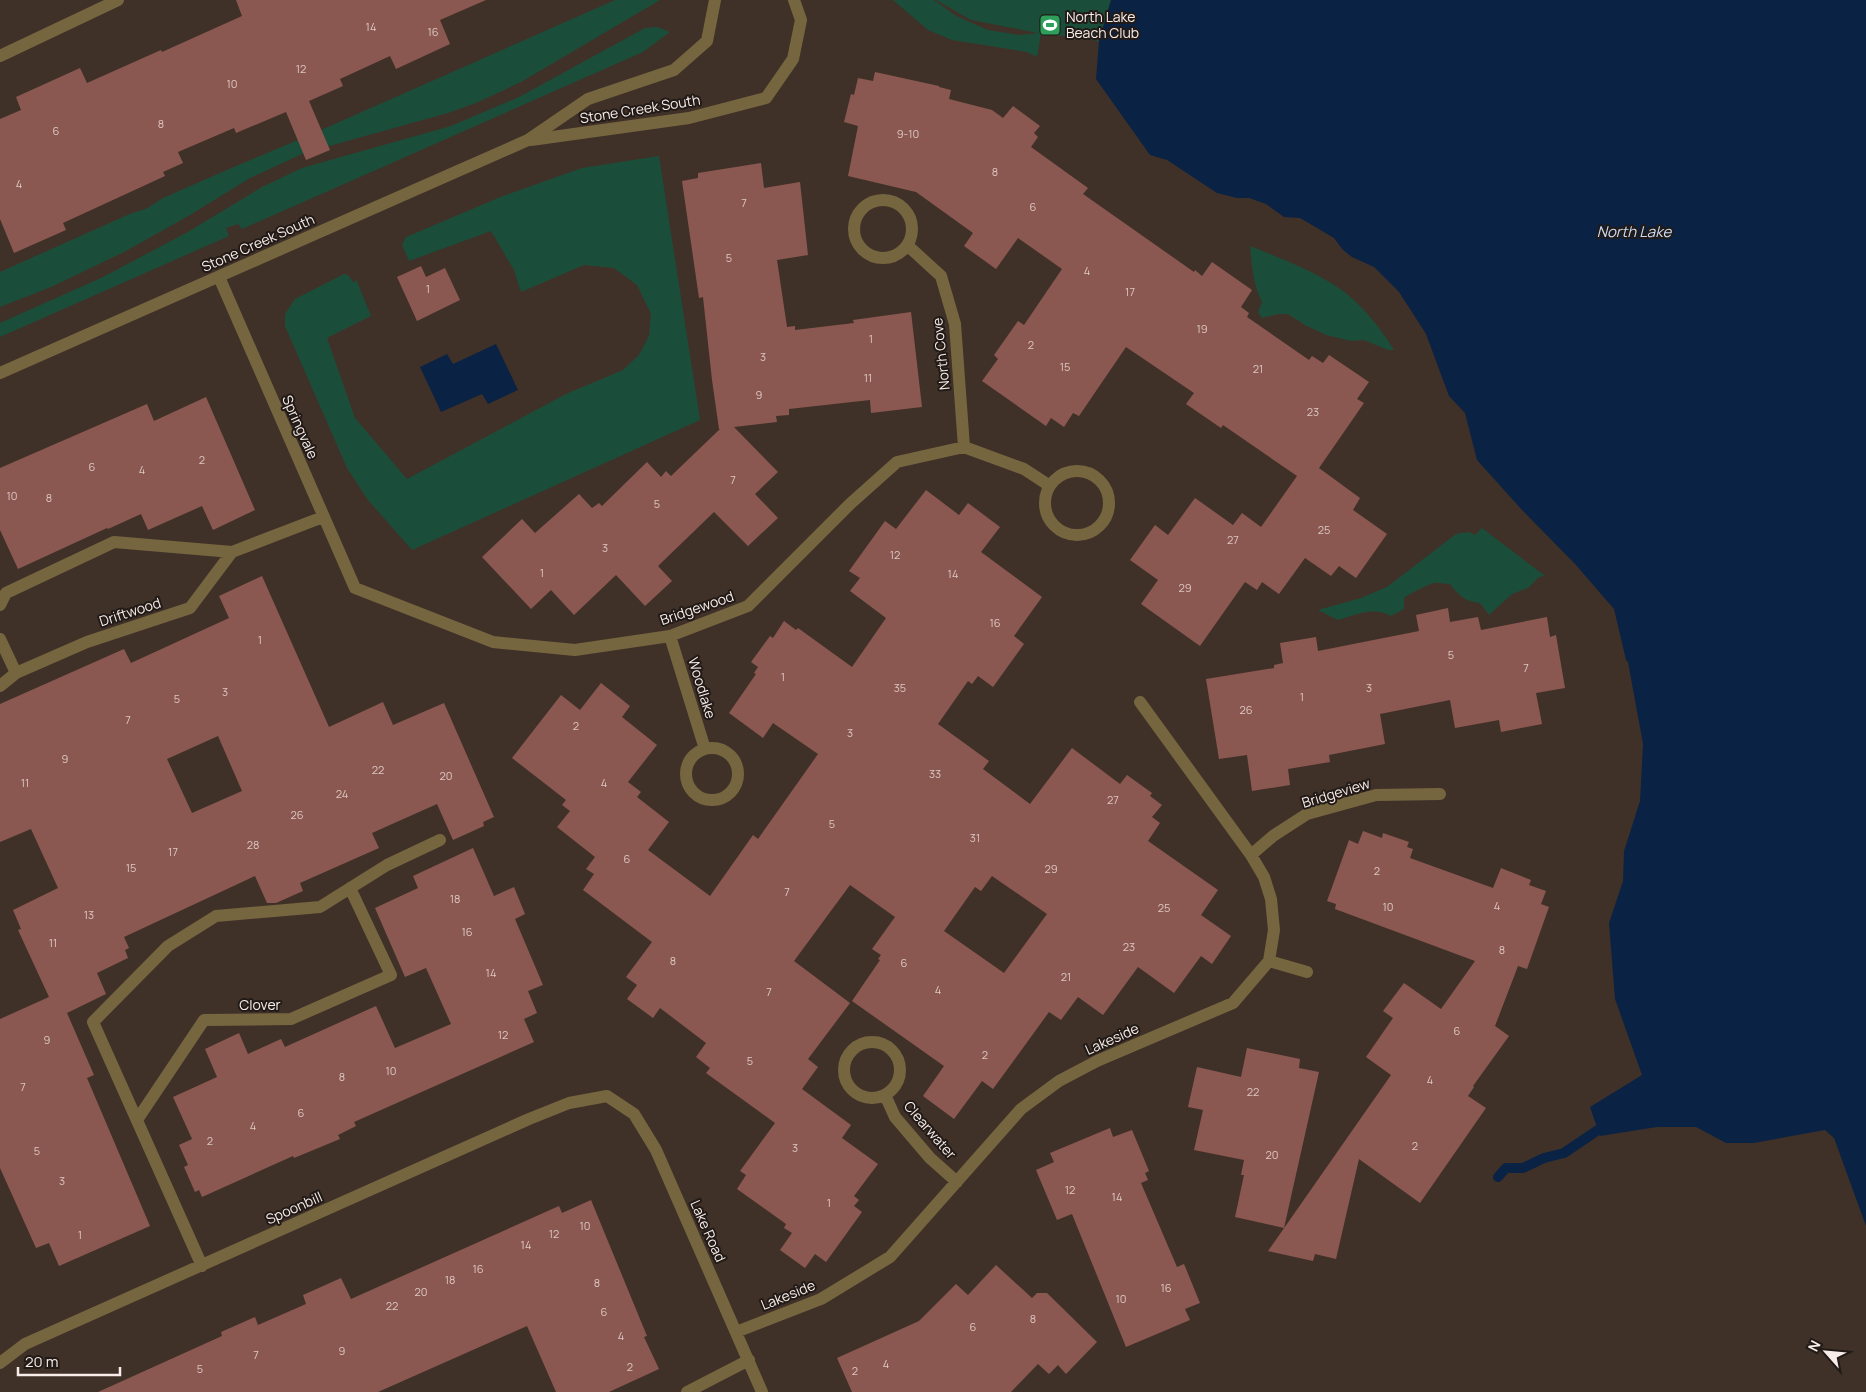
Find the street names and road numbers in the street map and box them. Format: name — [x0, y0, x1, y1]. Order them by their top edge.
street label: Stone Creek South — [578, 90, 702, 127]
street label: Stone Creek South — [198, 209, 317, 276]
street label: North Cove — [927, 317, 954, 391]
street label: Springvale — [278, 392, 323, 462]
street label: Bridgewood — [657, 586, 736, 629]
street label: Driftwood — [97, 593, 163, 630]
street label: Woodlake — [684, 655, 721, 721]
street label: Bridgeview — [1299, 773, 1373, 812]
street label: Clover — [239, 995, 281, 1014]
street label: Lakeside — [1082, 1018, 1142, 1059]
street label: Clearwater — [900, 1097, 961, 1163]
street label: Spoonbill — [263, 1187, 325, 1228]
street label: Lake Road — [686, 1197, 731, 1265]
street label: Lakeside — [758, 1275, 818, 1314]

